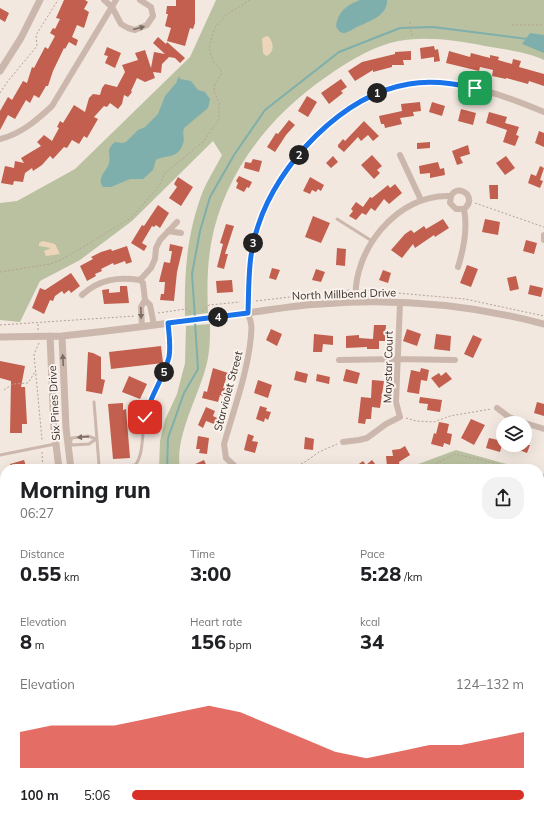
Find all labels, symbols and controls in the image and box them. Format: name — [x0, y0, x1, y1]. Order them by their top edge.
one-way arrow — [133, 24, 145, 30]
pin — [458, 71, 492, 105]
icon: arrive — [464, 77, 486, 99]
pin: 1 — [367, 83, 387, 103]
text: 1 — [374, 86, 380, 100]
pin: 2 — [289, 145, 309, 165]
text: 2 — [296, 148, 302, 162]
pin: 3 — [243, 233, 263, 253]
text: 3 — [250, 236, 256, 250]
street label: North Millbend Drive — [292, 285, 396, 303]
one-way arrow — [138, 307, 145, 319]
pin: 4 — [208, 307, 228, 327]
text: 4 — [215, 310, 221, 324]
street label: Maystar Court — [380, 331, 396, 403]
street label: Starviolet Street — [211, 349, 245, 432]
one-way arrow — [60, 353, 66, 366]
pin: 5 — [154, 362, 174, 382]
street label: Six Pines Drive — [45, 365, 63, 441]
text: 5 — [161, 365, 167, 379]
pin — [128, 400, 162, 434]
icon: check — [134, 406, 156, 428]
map controls — [496, 416, 532, 452]
button: layers — [496, 416, 532, 452]
one-way arrow — [77, 433, 89, 440]
text: Morning run — [20, 476, 151, 504]
button: share — [482, 477, 524, 519]
text: 06:27 — [20, 505, 54, 521]
text: Distance — [20, 547, 64, 561]
text: Time — [190, 547, 215, 561]
text: Pace — [360, 547, 385, 561]
text: 0.55 — [20, 561, 61, 586]
text: 3:00 — [190, 561, 231, 586]
text: 5:28 — [360, 561, 401, 586]
text: km — [61, 570, 79, 584]
text: /km — [401, 570, 423, 584]
text: Elevation — [20, 615, 67, 629]
text: Heart rate — [190, 615, 242, 629]
text: kcal — [360, 615, 380, 629]
text: 8 — [20, 629, 32, 654]
text: 156 — [190, 629, 226, 654]
text: 34 — [360, 629, 384, 654]
text: m — [32, 638, 45, 652]
text: bpm — [226, 638, 252, 652]
text: Elevation — [20, 676, 75, 692]
text: 124–132 m — [456, 676, 524, 692]
text: 100 m — [20, 787, 59, 803]
text: 5:06 — [84, 787, 110, 803]

